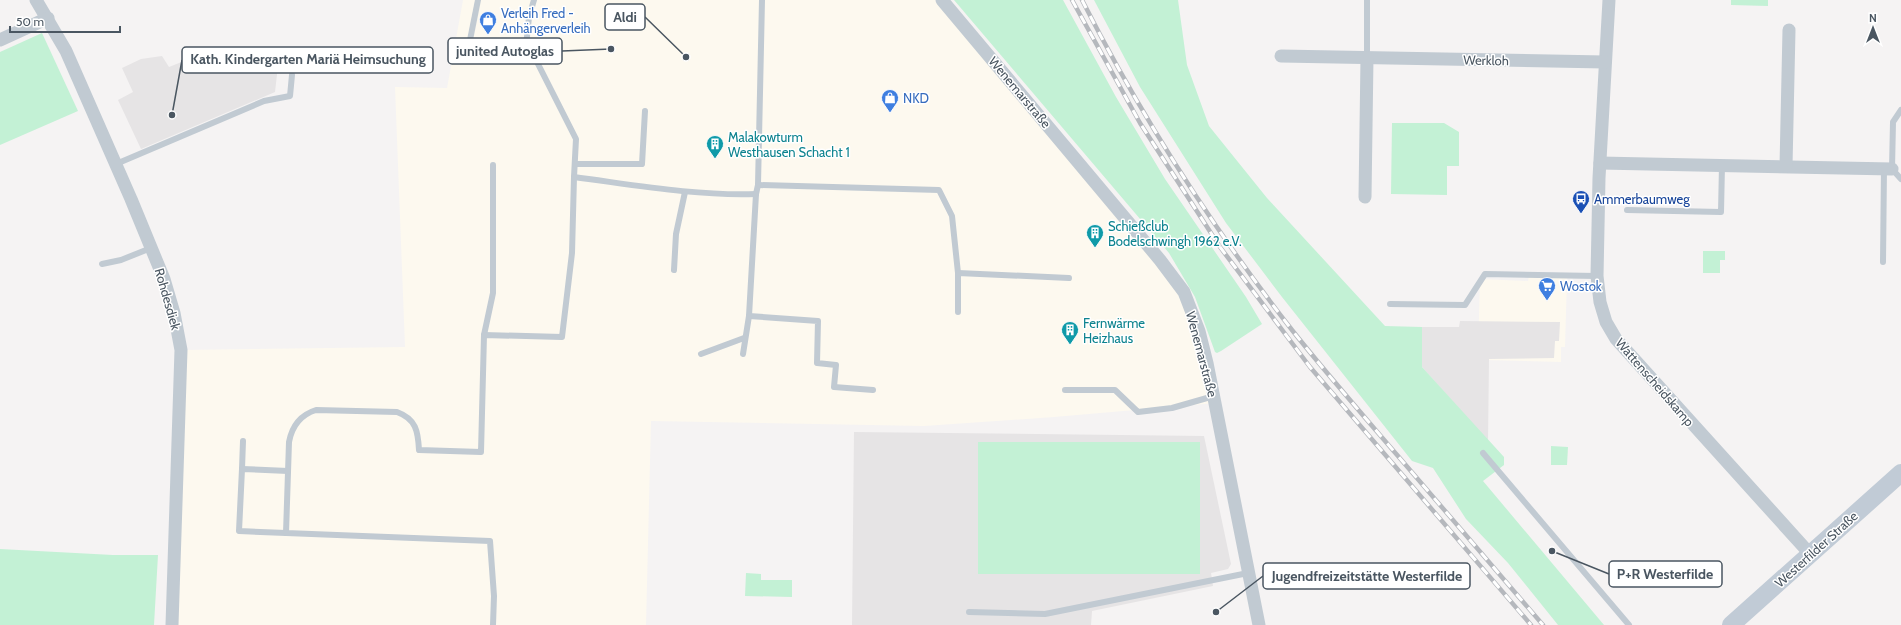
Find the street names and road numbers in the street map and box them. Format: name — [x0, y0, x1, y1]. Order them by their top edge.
street label: Werkloh — [1463, 52, 1509, 68]
street label: Wenemarstraße — [986, 53, 1055, 131]
street label: Rohdesdiek — [152, 266, 184, 332]
street label: Wenemarstraße — [1183, 309, 1221, 399]
street label: Wattenscheidskamp — [1612, 335, 1698, 429]
street label: Westerfilder Straße — [1771, 507, 1861, 590]

